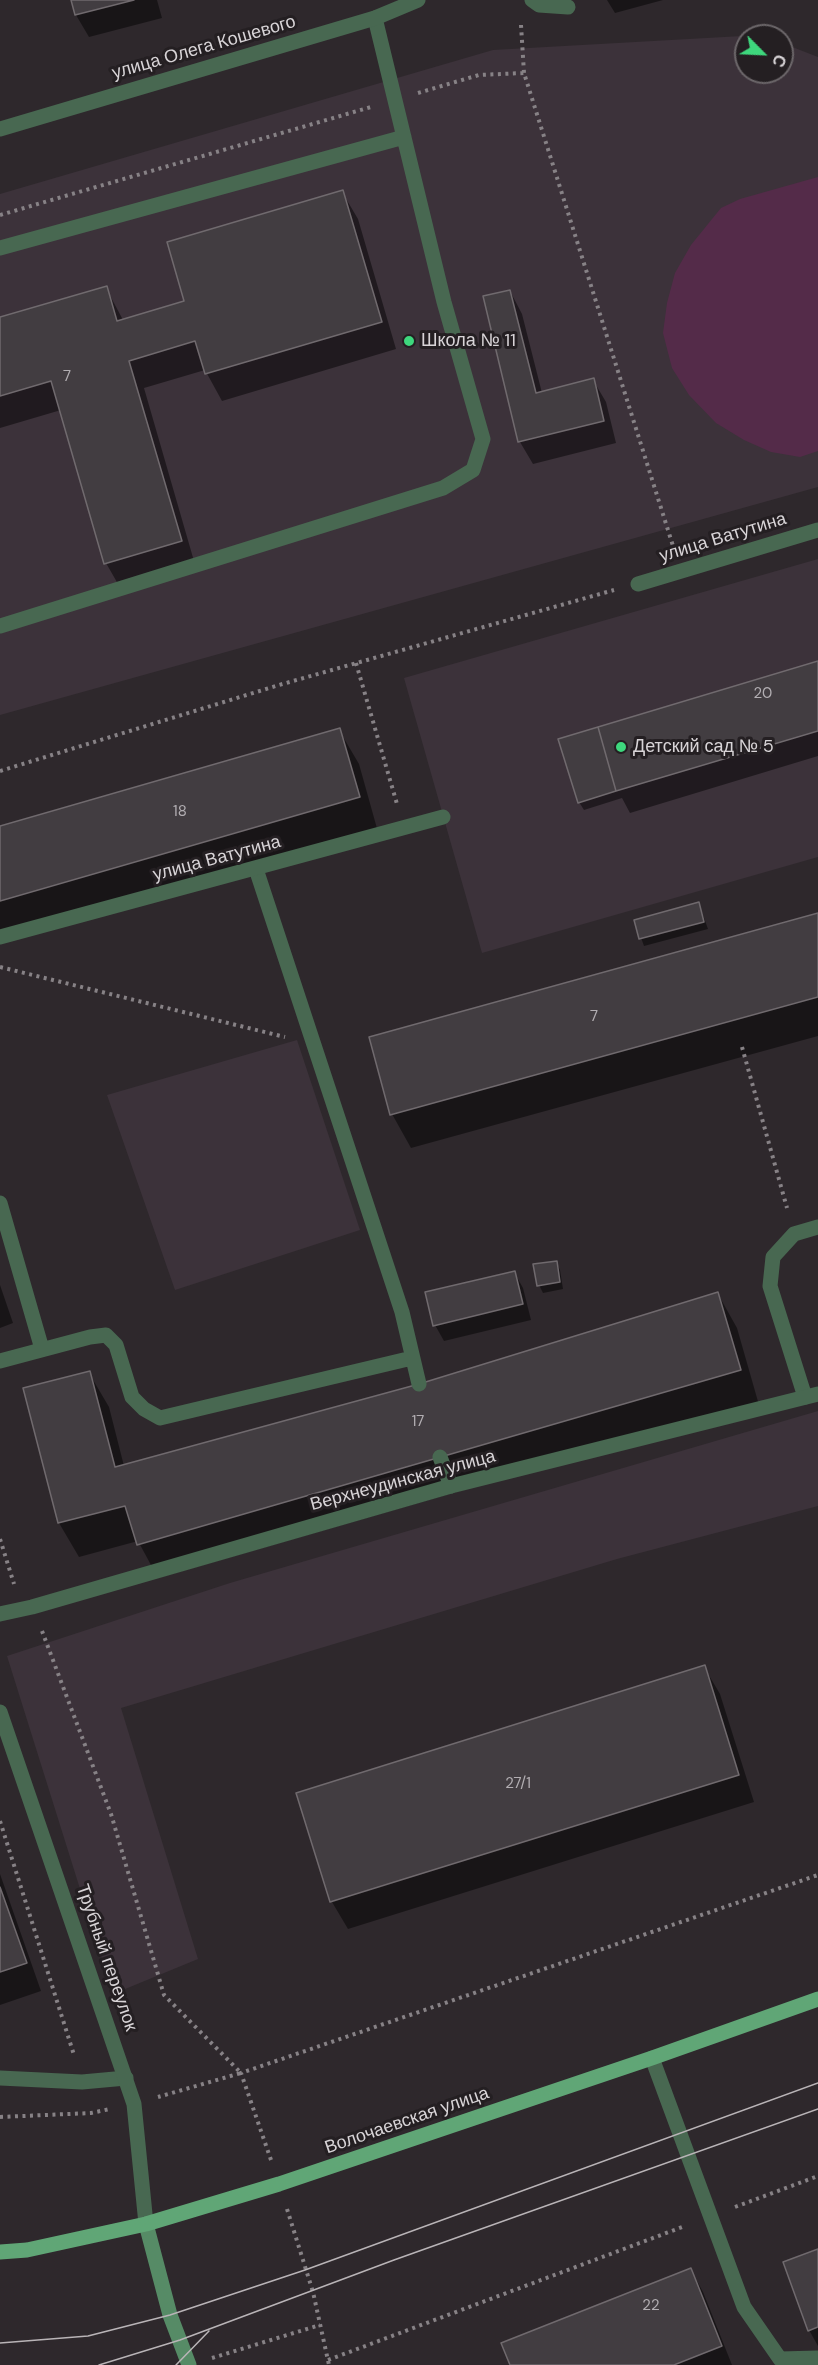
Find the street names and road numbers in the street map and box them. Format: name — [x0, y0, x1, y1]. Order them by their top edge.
street label: улица Олега Кошевого — [110, 11, 298, 85]
street label: улица Ватутина — [657, 508, 789, 568]
street label: улица Ватутина — [151, 832, 283, 886]
street label: Верхнеудинская улица — [308, 1446, 498, 1516]
street label: Трубный переулок — [71, 1882, 141, 2034]
street label: Волочаевская улица — [322, 2083, 492, 2159]

